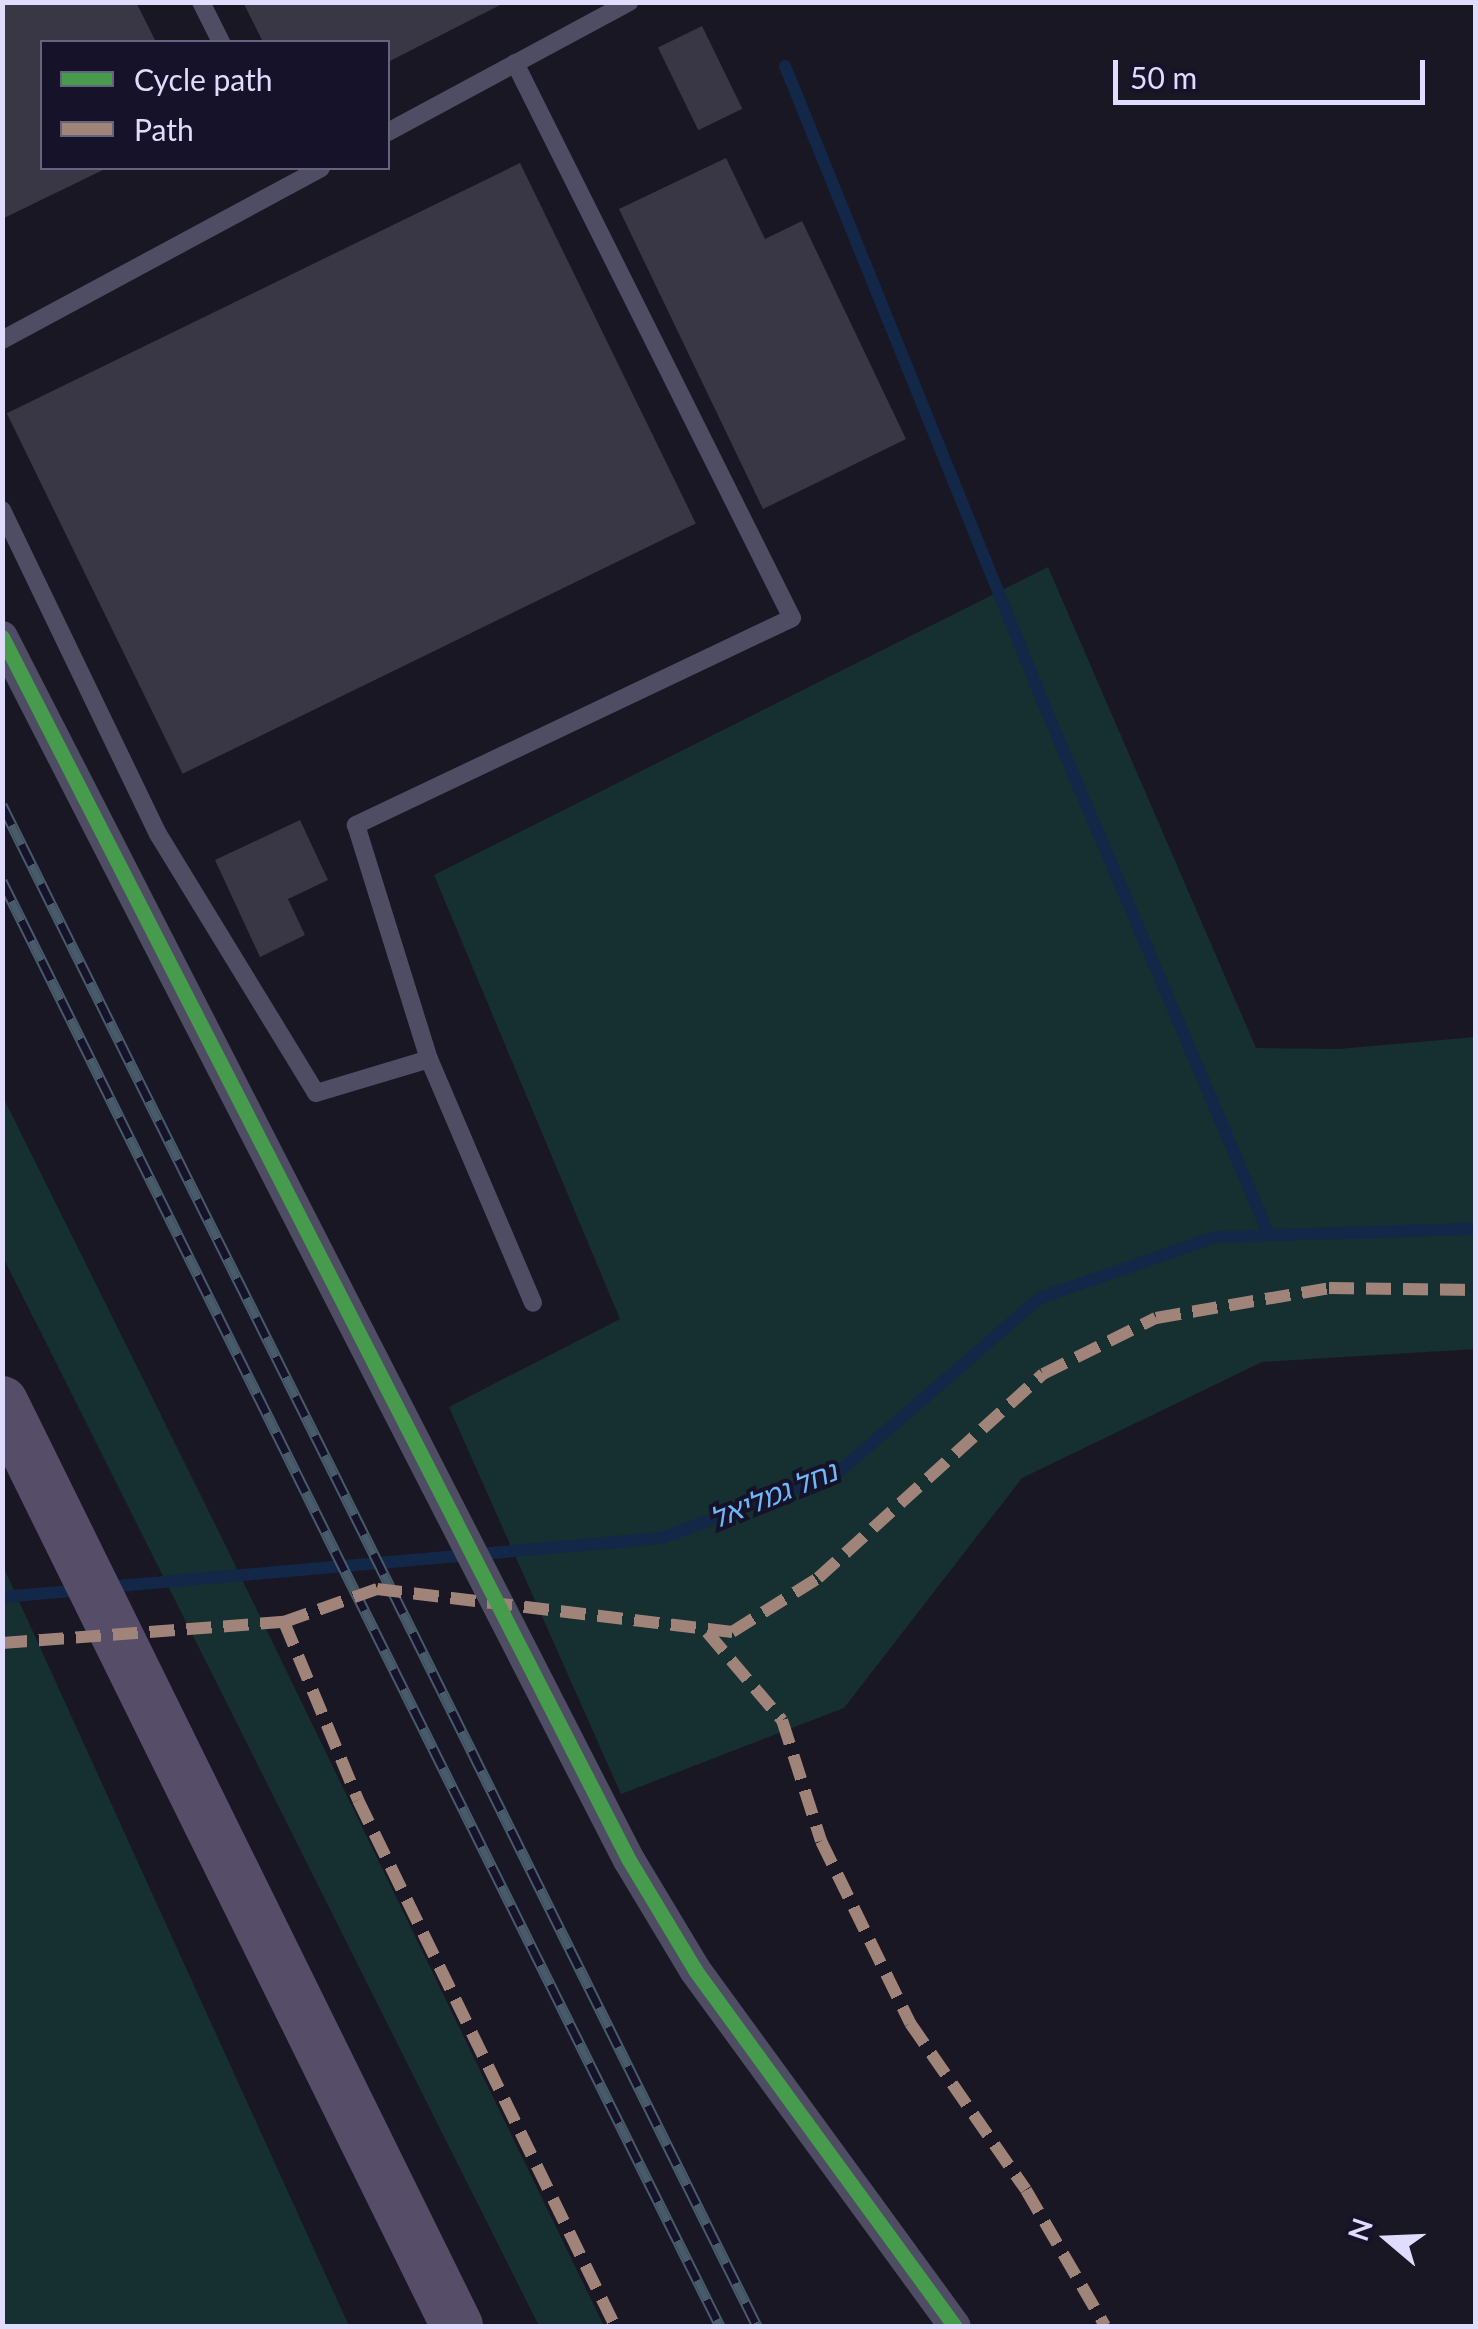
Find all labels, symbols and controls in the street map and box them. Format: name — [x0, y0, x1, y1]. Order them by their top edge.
legend — [40, 40, 390, 170]
scale bar — [1118, 40, 1430, 102]
text: 50 m — [1130, 59, 1197, 95]
text: Cycle path — [134, 61, 273, 97]
text: Path — [134, 111, 194, 147]
water label: נחל גמליאל — [705, 1453, 841, 1535]
north arrow — [1338, 2189, 1438, 2289]
text: N — [1340, 2214, 1379, 2245]

